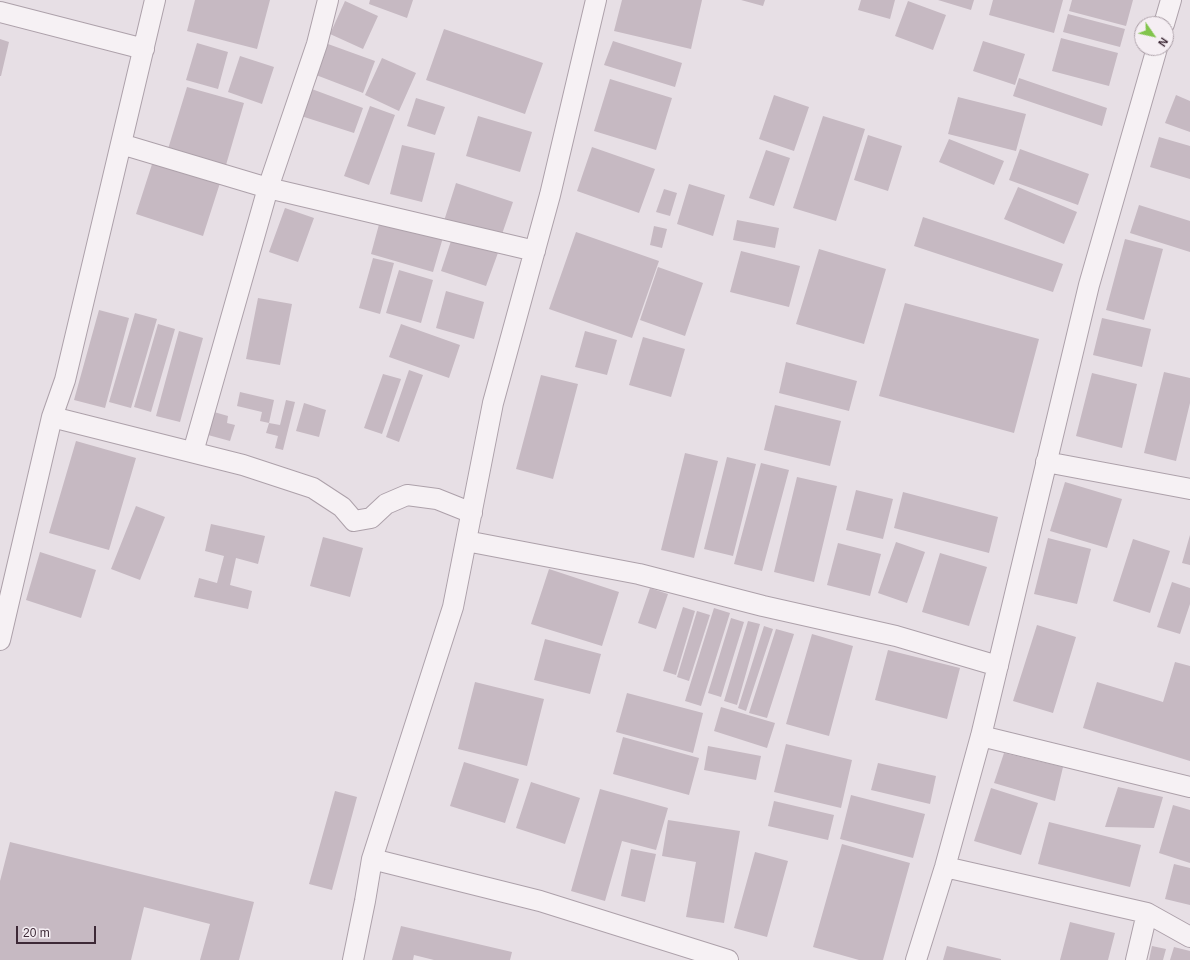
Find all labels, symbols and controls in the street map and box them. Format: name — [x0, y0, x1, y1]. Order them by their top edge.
north arrow — [1134, 16, 1174, 56]
text: N — [1156, 35, 1170, 49]
scale bar — [18, 918, 98, 944]
text: 20 m — [23, 926, 50, 940]

